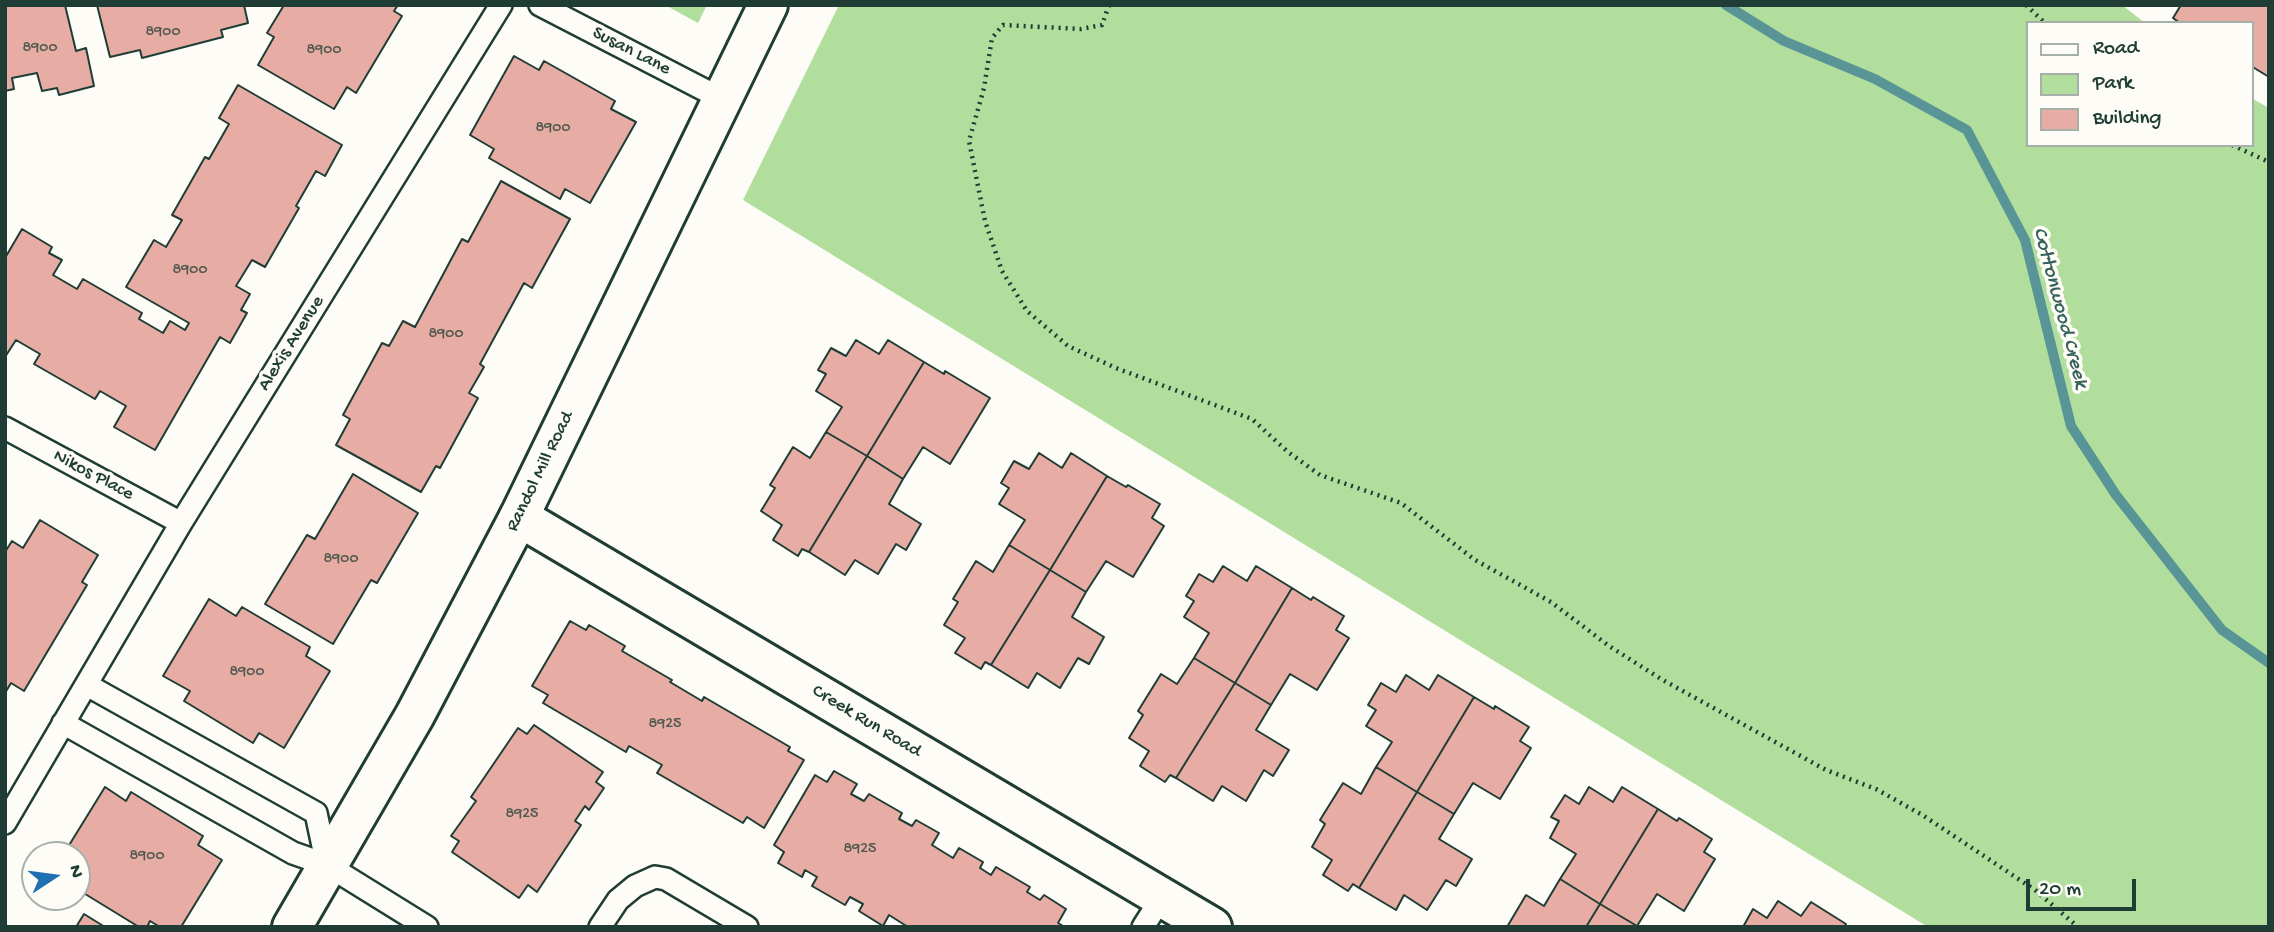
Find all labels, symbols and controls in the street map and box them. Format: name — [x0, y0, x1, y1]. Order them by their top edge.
legend — [2025, 21, 2253, 147]
house number: 8900 — [146, 23, 180, 43]
street label: Susan Lane — [588, 23, 674, 81]
text: Road — [2093, 37, 2139, 62]
house number: 8900 — [23, 39, 57, 59]
house number: 8900 — [307, 41, 341, 61]
text: Park — [2093, 72, 2133, 97]
text: Building — [2093, 107, 2162, 132]
house number: 8900 — [536, 119, 570, 139]
water label: Cottonwood Creek — [2025, 225, 2093, 391]
house number: 8900 — [173, 261, 207, 281]
street label: Alexis Avenue — [254, 292, 330, 396]
house number: 8900 — [429, 325, 463, 345]
street label: Randol Mill Road — [502, 408, 580, 536]
street label: Nikos Place — [49, 445, 137, 507]
house number: 8900 — [324, 550, 358, 570]
house number: 8900 — [230, 663, 264, 683]
street label: Creek Run Road — [807, 680, 925, 764]
house number: 8925 — [648, 715, 682, 735]
house number: 8925 — [505, 805, 539, 825]
house number: 8925 — [843, 840, 877, 860]
north arrow — [21, 841, 91, 911]
house number: 8900 — [130, 847, 164, 867]
text: N — [62, 863, 88, 880]
scale bar — [2029, 866, 2139, 910]
text: 20 m — [2039, 878, 2081, 903]

